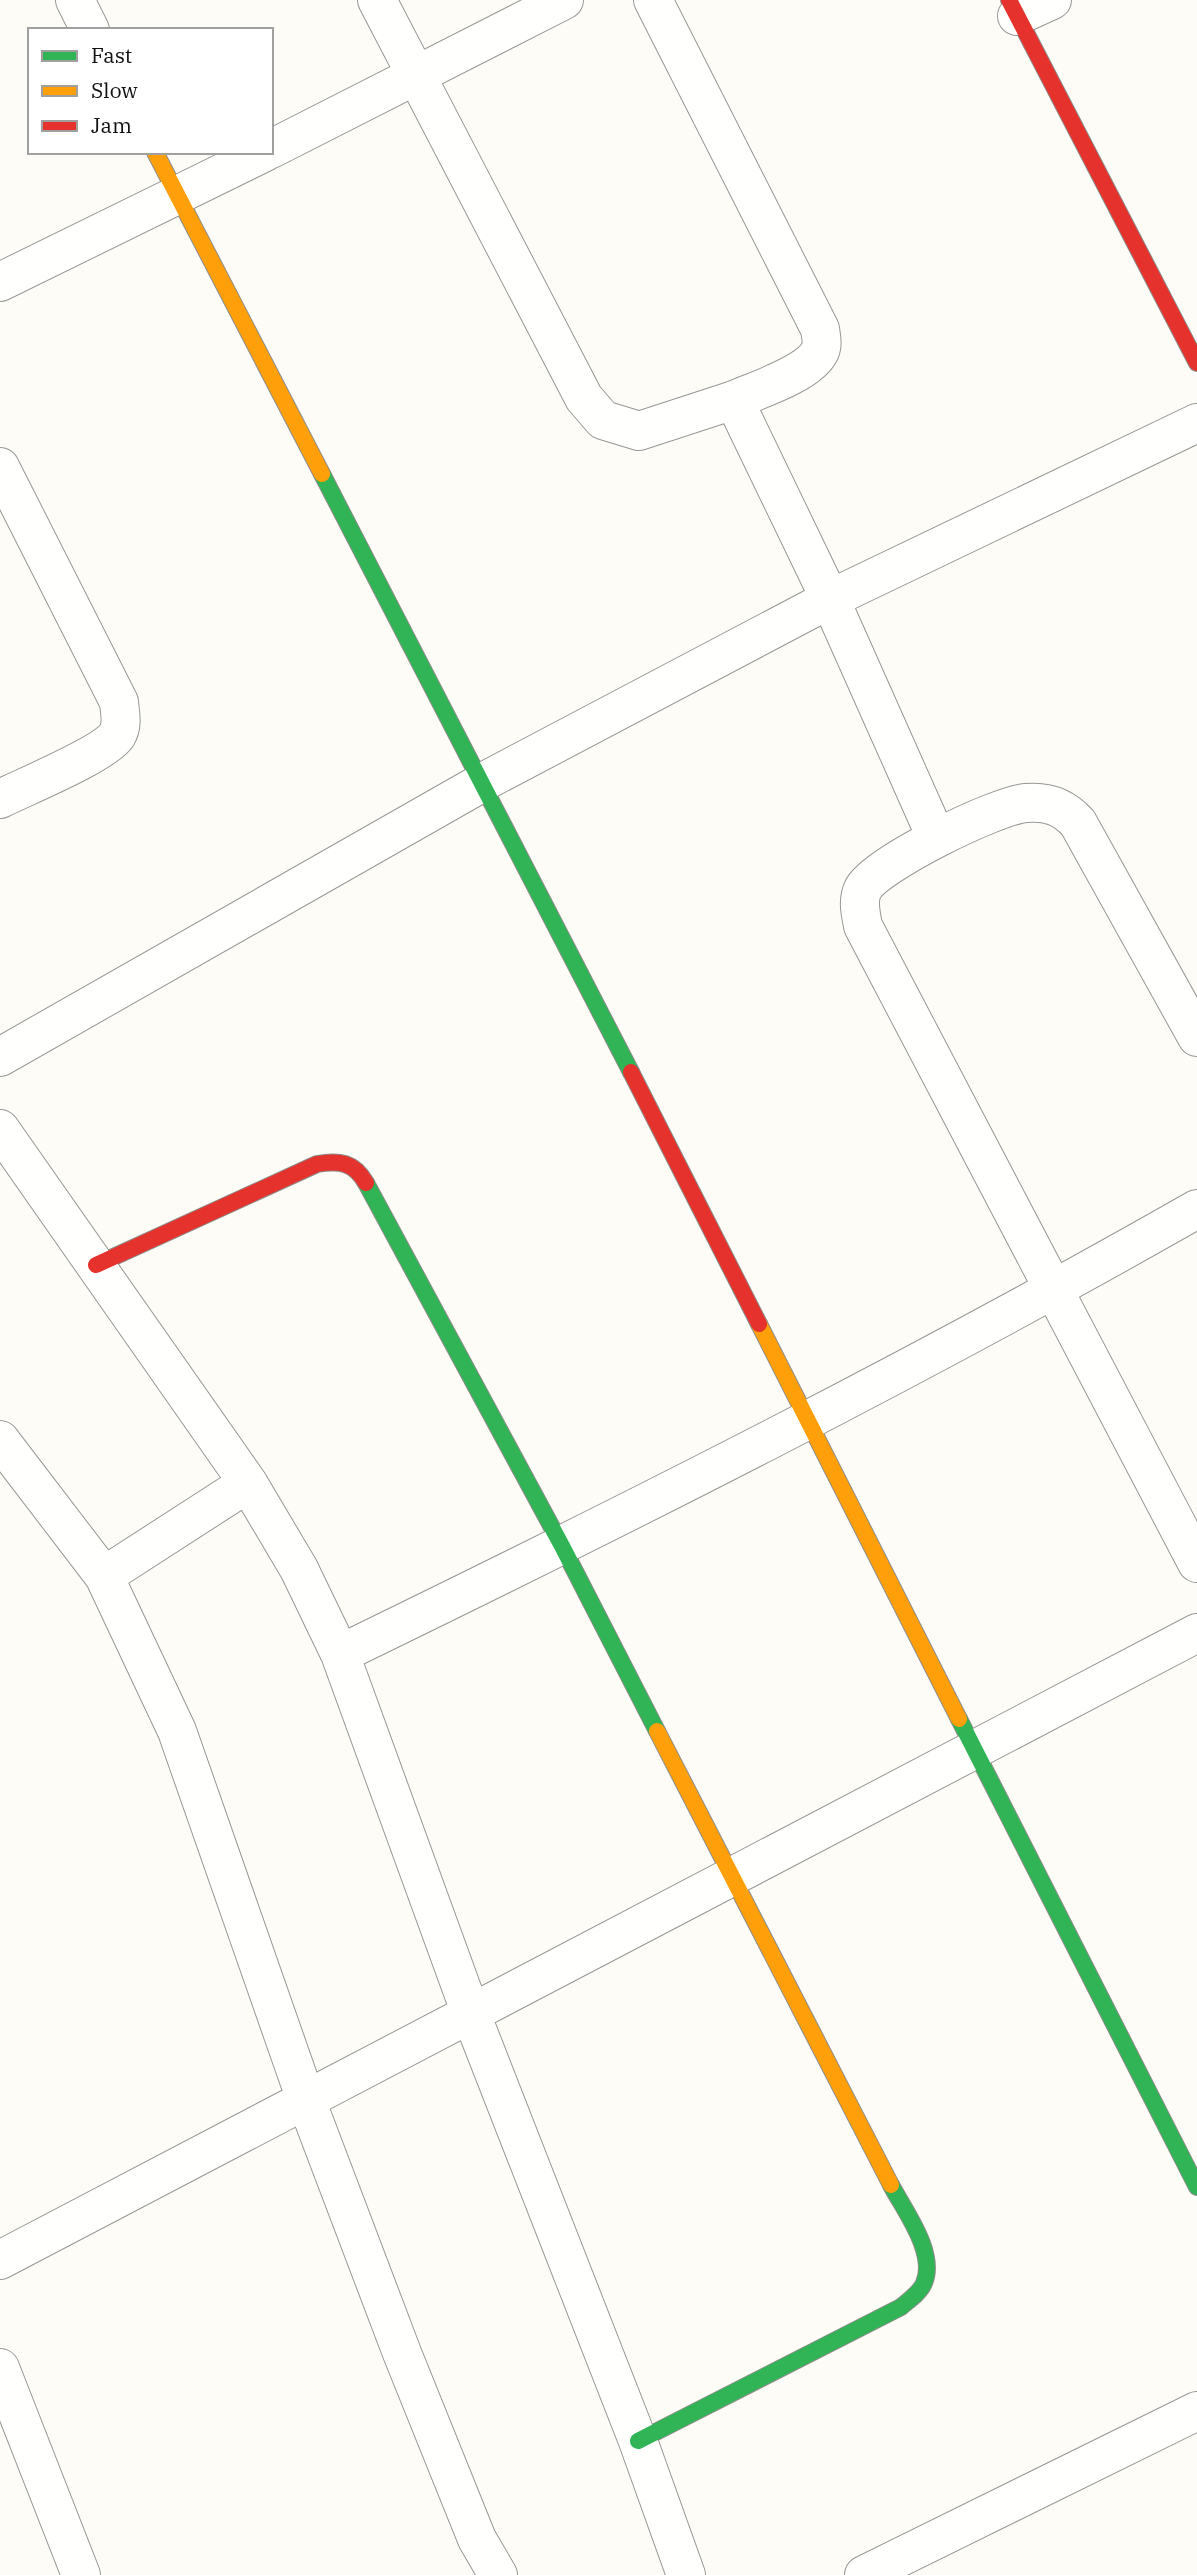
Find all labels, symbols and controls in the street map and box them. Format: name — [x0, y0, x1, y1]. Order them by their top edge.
legend — [28, 28, 273, 154]
text: Fast — [91, 41, 132, 69]
text: Slow — [91, 76, 138, 104]
text: Jam — [91, 111, 132, 139]

